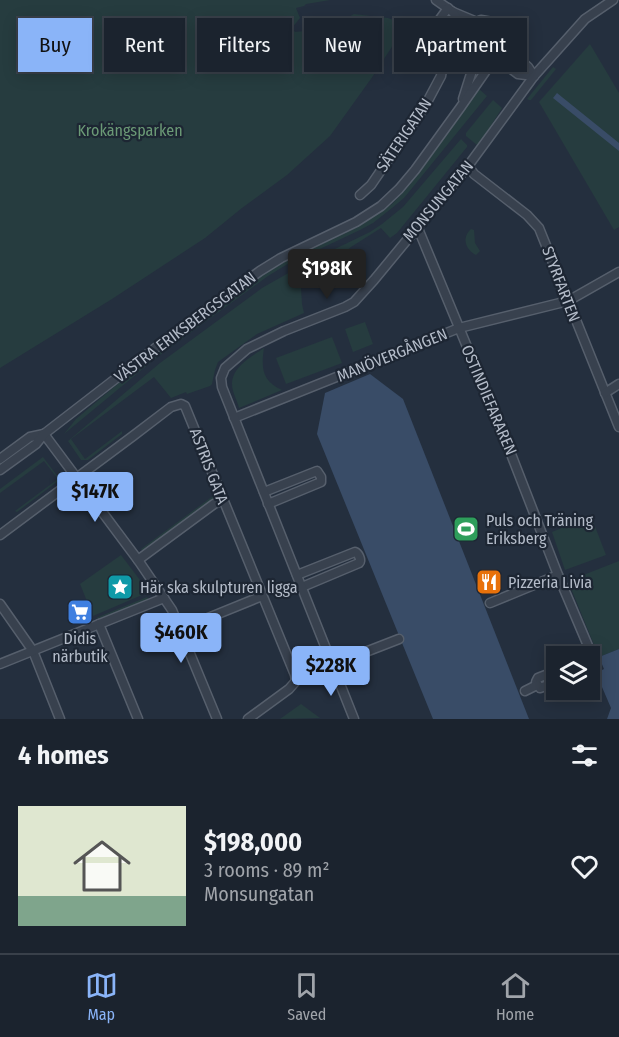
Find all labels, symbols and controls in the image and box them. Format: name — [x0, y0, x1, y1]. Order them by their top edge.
chip: Buy — [18, 18, 92, 72]
chip: Rent — [104, 18, 185, 72]
chip: Filters — [197, 18, 292, 72]
chip: New — [304, 18, 382, 72]
chip: Apartment — [394, 18, 527, 72]
street label: SÄTERIGATAN — [372, 95, 436, 175]
park label: Krokängsparken — [77, 121, 183, 140]
street label: MONSUNGATAN — [399, 157, 477, 245]
street label: STYRFARTEN — [538, 244, 584, 324]
pin: $198K — [285, 249, 369, 300]
text: $198K — [302, 256, 352, 280]
street label: VÄSTRA ERIKSBERGSGATAN — [110, 268, 260, 386]
street label: MANÖVERGÅNGEN — [334, 323, 450, 386]
street label: OSTINDIEFARAREN — [457, 342, 521, 458]
street label: ASTRIS GATA — [186, 425, 232, 507]
pin: $147K — [53, 472, 137, 523]
text: $147K — [71, 479, 119, 503]
place label: Puls och Träning Eriksberg — [486, 511, 593, 548]
sports icon: Puls och Träning Eriksberg — [451, 514, 481, 544]
restaurant icon: Pizzeria Livia — [474, 567, 504, 597]
place icon: Här ska skulpturen ligga — [105, 572, 135, 602]
place label: Pizzeria Livia — [508, 573, 592, 592]
place label: Här ska skulpturen ligga — [140, 578, 298, 597]
supermarket icon: Didis närbutik — [65, 597, 95, 627]
pin: $460K — [139, 613, 223, 664]
text: $460K — [154, 620, 208, 644]
place label: Didis närbutik — [52, 629, 108, 666]
pin: $228K — [289, 646, 373, 697]
map controls — [546, 646, 600, 700]
button: layers — [546, 646, 600, 700]
text: $228K — [306, 653, 356, 677]
icon: filters — [568, 739, 601, 772]
text: 4 homes — [18, 740, 109, 771]
text: $198,000 — [204, 827, 302, 858]
icon: home — [66, 830, 138, 902]
icon: heart — [568, 850, 601, 883]
text: 3 rooms · 89 m² — [204, 858, 329, 882]
text: Monsungatan — [204, 882, 314, 906]
tab: Map — [85, 969, 118, 1024]
tab: Saved — [287, 969, 326, 1024]
tab: Home — [496, 969, 534, 1024]

